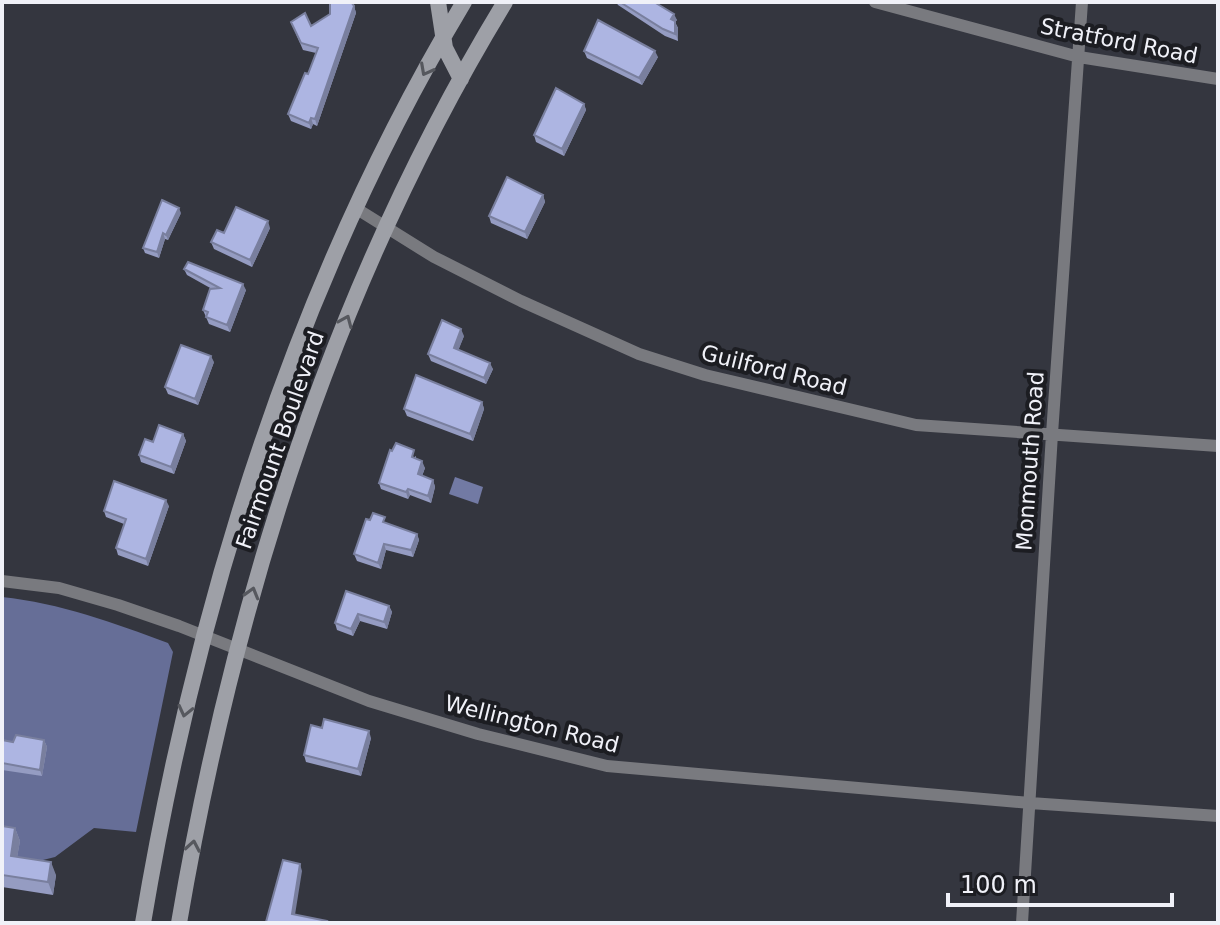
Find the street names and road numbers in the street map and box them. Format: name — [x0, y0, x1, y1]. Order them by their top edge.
street label: Stratford Road — [1038, 13, 1200, 69]
street label: Fairmount Boulevard — [231, 328, 329, 552]
street label: Guilford Road — [699, 340, 849, 400]
street label: Monmouth Road — [1011, 370, 1049, 552]
street label: Wellington Road — [442, 690, 622, 758]

